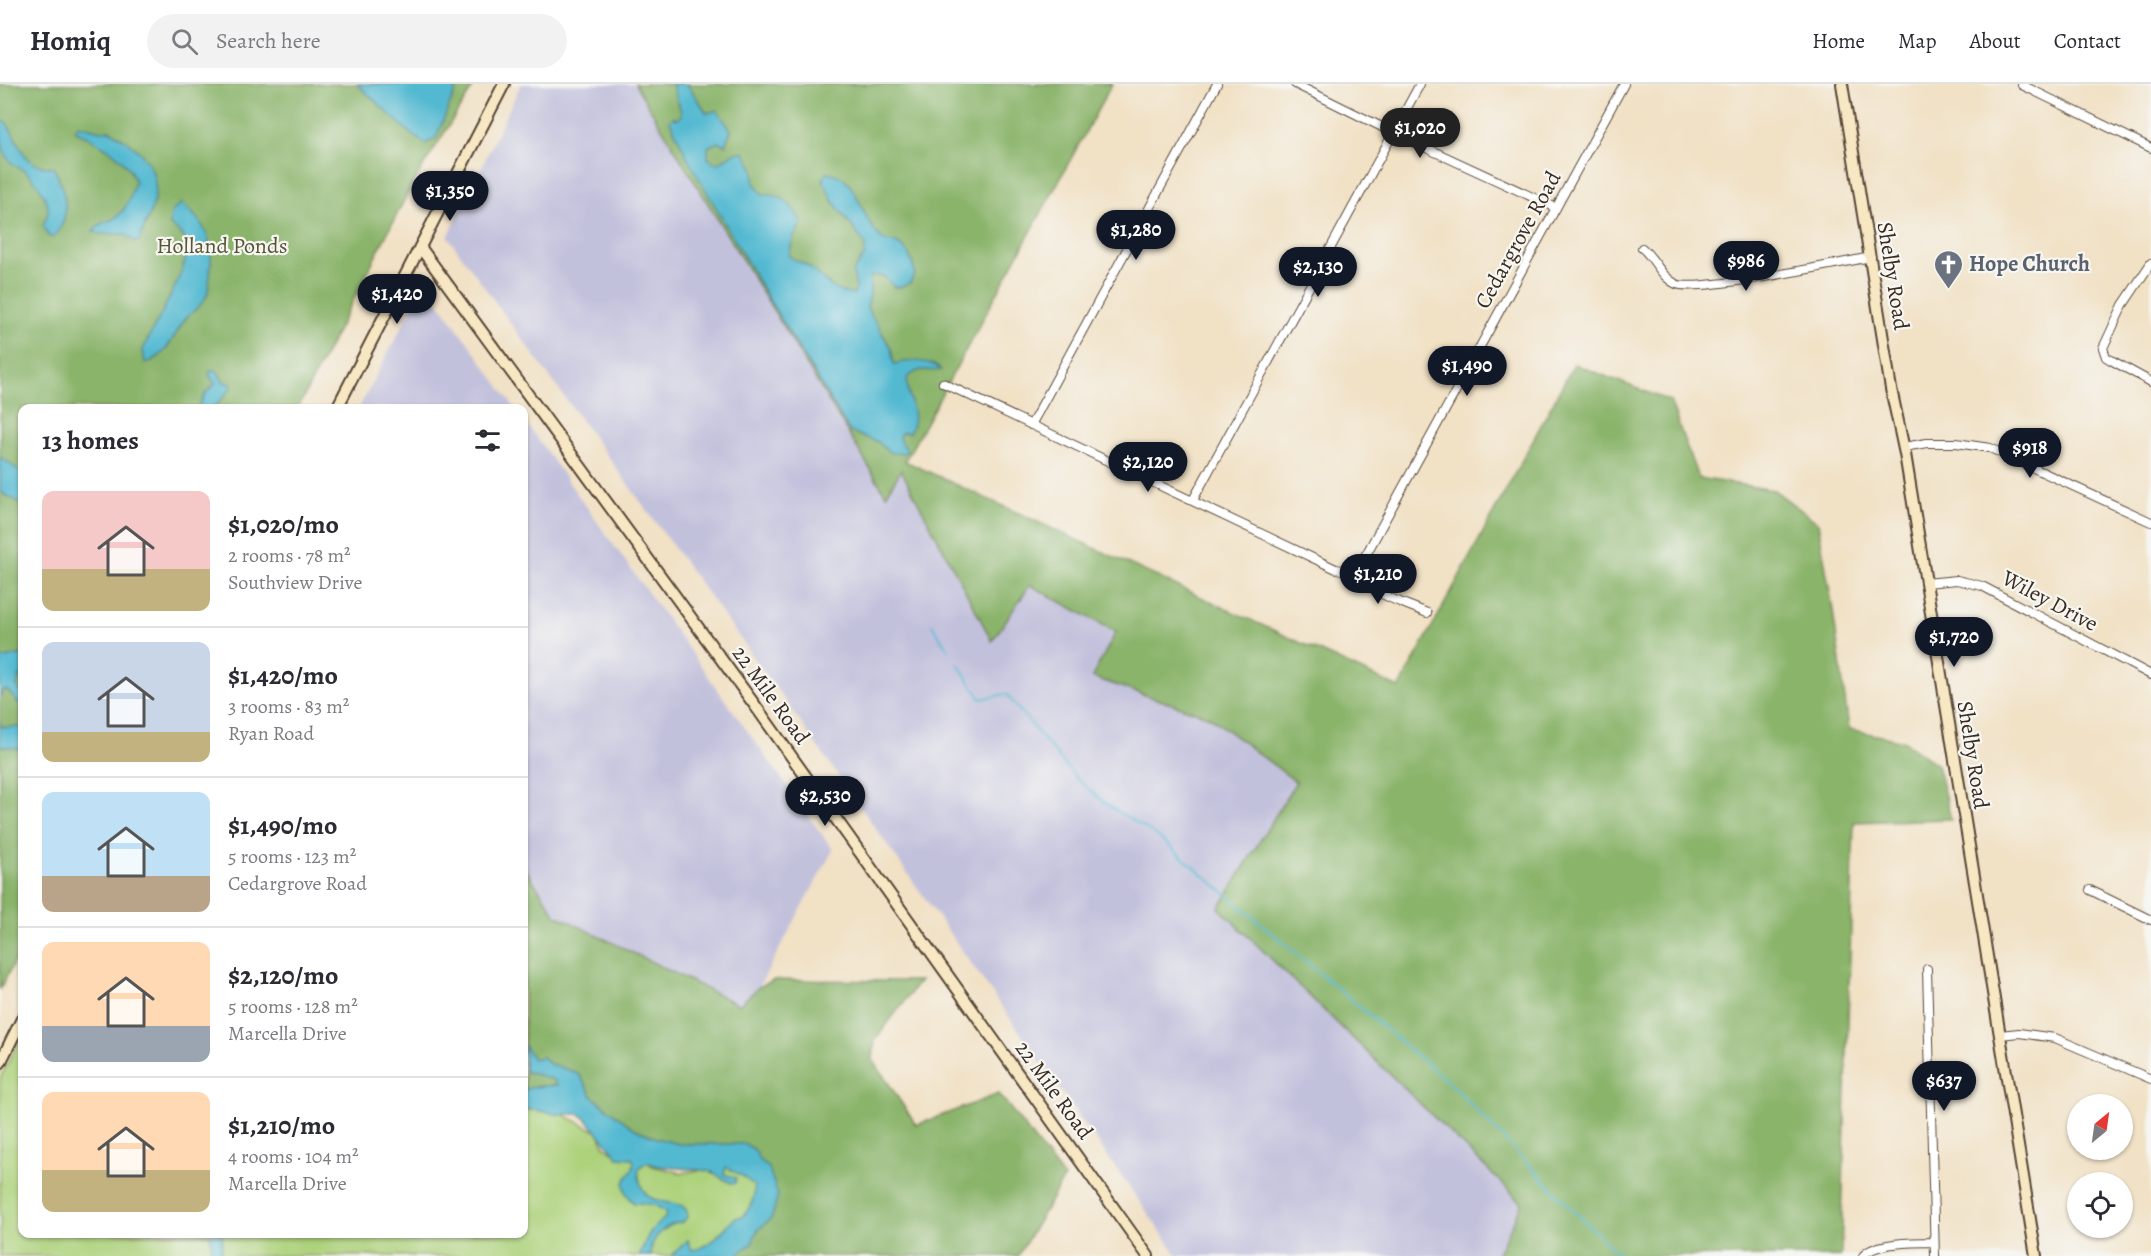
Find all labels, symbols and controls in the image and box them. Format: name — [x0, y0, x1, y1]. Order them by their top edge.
search box — [147, 14, 567, 68]
text: Homiq — [30, 22, 111, 60]
icon: search — [168, 25, 201, 58]
text: Search here — [216, 26, 321, 56]
text: Home — [1812, 27, 1865, 55]
text: Map — [1898, 27, 1936, 55]
text: About — [1969, 27, 2021, 55]
text: Contact — [2054, 27, 2121, 55]
pin: $1,020 — [1371, 108, 1469, 159]
text: $1,020 — [1394, 114, 1446, 141]
street label: Cedargrove Road — [1468, 166, 1568, 314]
pin: $1,350 — [401, 171, 499, 222]
text: $1,350 — [425, 177, 475, 204]
pin: $1,280 — [1087, 210, 1185, 261]
text: $1,280 — [1110, 216, 1162, 243]
street label: Shelby Road — [1870, 220, 1916, 332]
park label: Holland Ponds — [156, 231, 288, 261]
pin: $986 — [1710, 241, 1782, 292]
pin: $2,130 — [1269, 247, 1367, 298]
text: $986 — [1727, 247, 1765, 274]
church icon: Hope Church — [1932, 248, 1964, 290]
place label: Hope Church — [1969, 249, 2090, 279]
text: $2,130 — [1293, 253, 1343, 280]
pin: $1,420 — [348, 274, 446, 325]
text: $1,420 — [372, 280, 422, 307]
pin: $1,490 — [1418, 346, 1516, 397]
text: $1,490 — [1442, 352, 1492, 379]
text: 13 homes — [42, 423, 139, 458]
icon: filters — [471, 424, 504, 457]
pin: $918 — [1994, 428, 2066, 479]
text: $918 — [2012, 434, 2048, 461]
pin: $2,120 — [1099, 442, 1197, 493]
text: $2,120 — [1122, 448, 1174, 475]
text: $1,020/mo — [228, 507, 339, 542]
icon: home — [90, 515, 162, 587]
text: 2 rooms · 78 m² — [228, 542, 351, 569]
pin: $1,210 — [1329, 554, 1427, 605]
text: $1,210 — [1354, 560, 1402, 587]
street label: Wiley Drive — [1996, 563, 2103, 639]
text: Southview Drive — [228, 569, 362, 596]
pin: $1,720 — [1905, 617, 2003, 668]
text: $1,720 — [1929, 623, 1979, 650]
street label: 22 Mile Road — [725, 640, 817, 751]
text: $1,420/mo — [228, 658, 338, 693]
icon: home — [90, 666, 162, 738]
text: 3 rooms · 83 m² — [228, 693, 349, 720]
street label: Shelby Road — [1950, 699, 1996, 811]
text: Ryan Road — [228, 720, 314, 747]
pin: $2,530 — [776, 776, 874, 827]
text: $2,530 — [799, 782, 851, 809]
text: $1,490/mo — [228, 808, 338, 843]
icon: home — [90, 816, 162, 888]
text: 5 rooms · 123 m² — [228, 843, 356, 870]
text: Cedargrove Road — [228, 870, 367, 897]
text: $2,120/mo — [228, 958, 338, 993]
icon: home — [90, 966, 162, 1038]
text: 5 rooms · 128 m² — [228, 993, 358, 1020]
text: Marcella Drive — [228, 1020, 347, 1047]
street label: 22 Mile Road — [1008, 1035, 1100, 1146]
pin: $637 — [1908, 1061, 1980, 1112]
text: $637 — [1926, 1067, 1962, 1094]
north arrow — [2067, 1094, 2133, 1160]
map controls — [2067, 1094, 2133, 1238]
text: $1,210/mo — [228, 1108, 335, 1143]
icon: home — [90, 1116, 162, 1188]
text: 4 rooms · 104 m² — [228, 1143, 359, 1170]
text: Marcella Drive — [228, 1170, 347, 1197]
button: locate — [2067, 1172, 2133, 1238]

